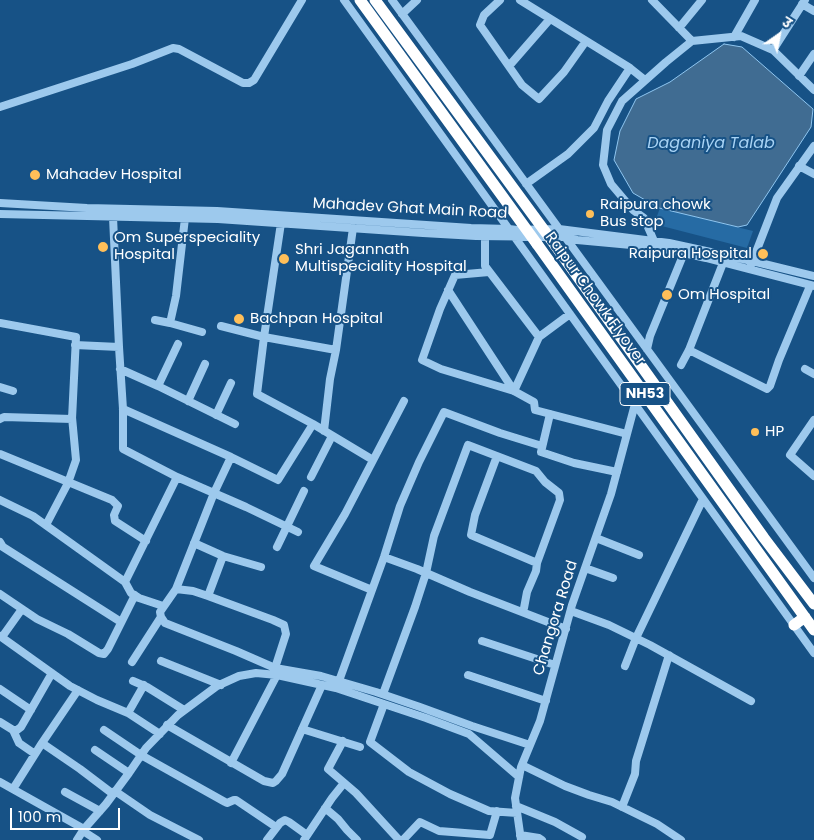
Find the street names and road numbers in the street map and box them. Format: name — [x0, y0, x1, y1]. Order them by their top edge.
street label: Mahadev Ghat Main Road — [312, 195, 508, 223]
street label: Raipur Chowk Flyover — [541, 229, 649, 369]
road number: NH53 — [620, 382, 670, 406]
street label: Changora Road — [530, 558, 582, 678]

